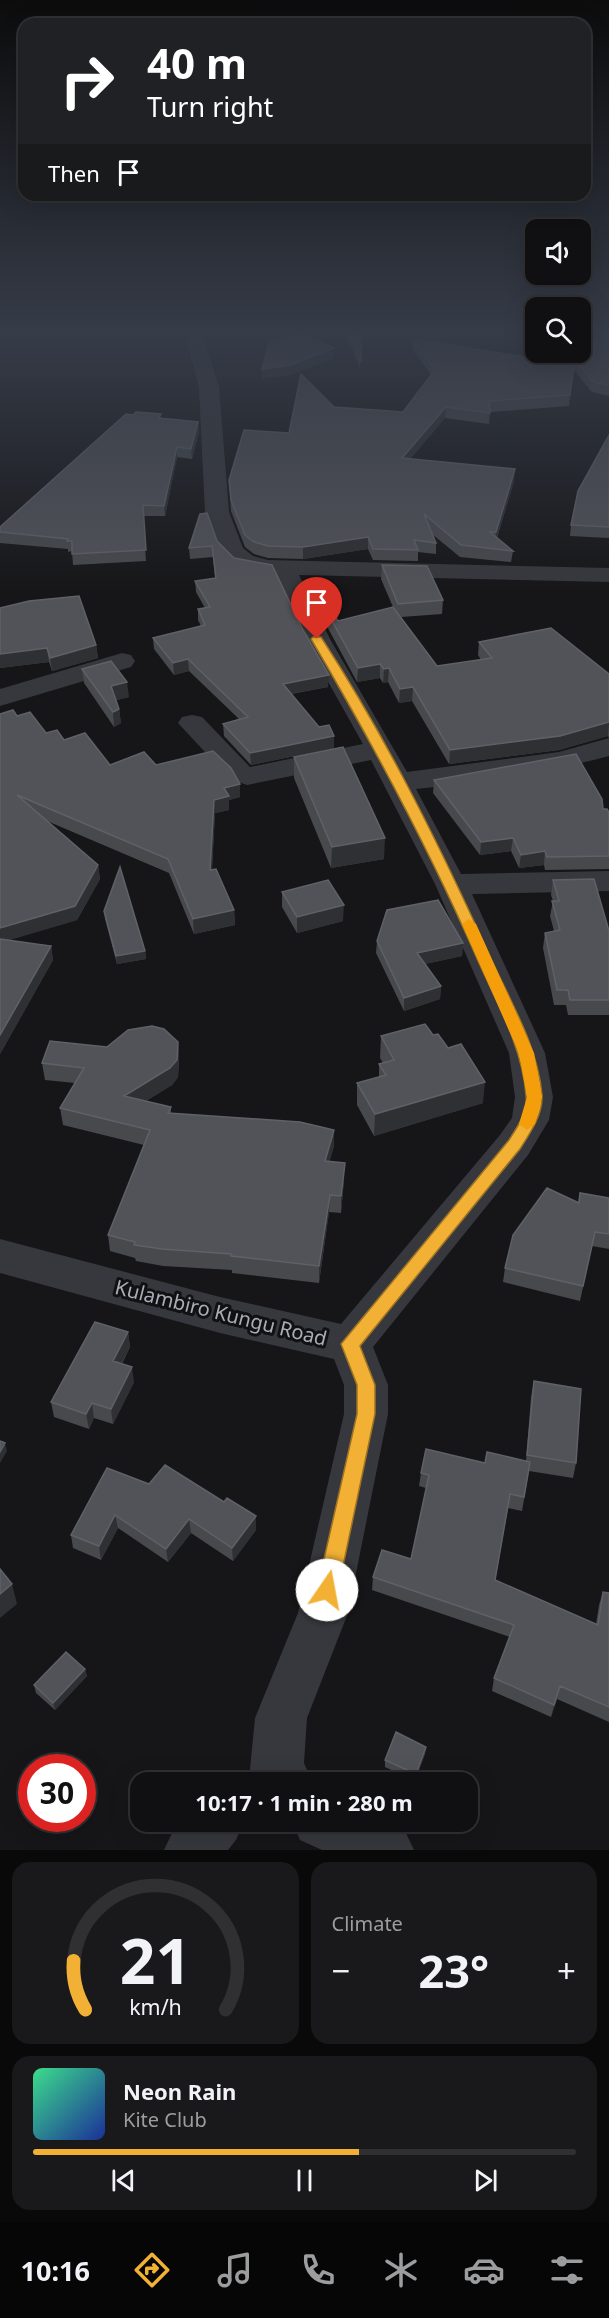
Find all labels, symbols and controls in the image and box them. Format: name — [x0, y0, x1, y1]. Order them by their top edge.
text: 40 m — [147, 34, 247, 91]
icon: right — [48, 42, 126, 120]
text: Turn right — [147, 88, 273, 125]
icon: arrive — [112, 156, 145, 189]
text: Then — [48, 158, 100, 188]
map controls — [525, 219, 591, 363]
button: sound — [525, 219, 591, 285]
button: search — [525, 297, 591, 363]
pin — [291, 577, 342, 639]
icon: arrive — [300, 586, 333, 619]
street label: Kulambiro Kungu Road — [112, 1273, 330, 1352]
position arrow — [295, 1558, 359, 1622]
speed limit sign: 30 — [18, 1754, 96, 1832]
text: 10:17 · 1 min · 280 m — [195, 1787, 413, 1817]
text: Climate — [332, 1910, 403, 1937]
text: 21 — [120, 1917, 191, 2002]
text: 23° — [418, 1940, 489, 2001]
text: − — [332, 1948, 350, 1993]
text: + — [557, 1948, 576, 1993]
text: km/h — [129, 1992, 182, 2021]
text: Neon Rain — [123, 2076, 236, 2106]
text: Kite Club — [123, 2106, 207, 2133]
icon: previous — [107, 2164, 140, 2197]
icon: pause — [288, 2164, 321, 2197]
icon: next — [469, 2164, 502, 2197]
icon: directions — [131, 2249, 173, 2291]
icon: music — [214, 2249, 256, 2291]
icon: phone — [297, 2249, 339, 2291]
icon: climate — [380, 2249, 422, 2291]
icon: car — [463, 2249, 505, 2291]
icon: filters — [546, 2249, 588, 2291]
text: 10:16 — [21, 2252, 90, 2289]

